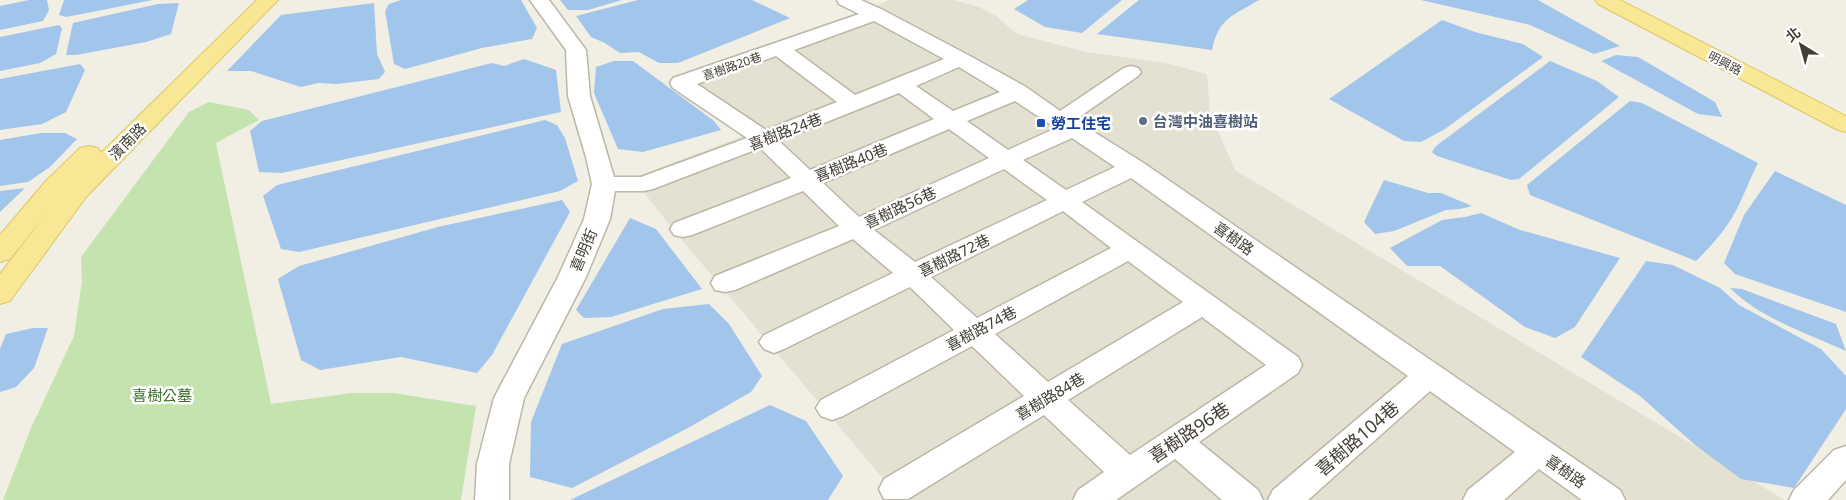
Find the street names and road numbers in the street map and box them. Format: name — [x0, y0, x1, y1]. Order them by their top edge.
street label: 明興路 — [1705, 47, 1745, 79]
street label: 喜樹路20巷 — [700, 48, 764, 84]
street label: 喜樹路24巷 — [745, 108, 825, 154]
street label: 濱南路 — [104, 118, 150, 164]
street label: 喜樹路40巷 — [811, 138, 891, 186]
street label: 喜樹路56巷 — [861, 182, 939, 232]
street label: 喜樹路 — [1210, 217, 1258, 259]
street label: 喜明街 — [565, 225, 601, 275]
street label: 喜樹路72巷 — [915, 229, 993, 281]
street label: 喜樹路74巷 — [942, 301, 1020, 355]
street label: 喜樹路84巷 — [1012, 368, 1088, 424]
street label: 喜樹路104巷 — [1310, 395, 1404, 481]
street label: 喜樹路96巷 — [1144, 396, 1234, 468]
street label: 喜樹路 — [1542, 450, 1590, 492]

